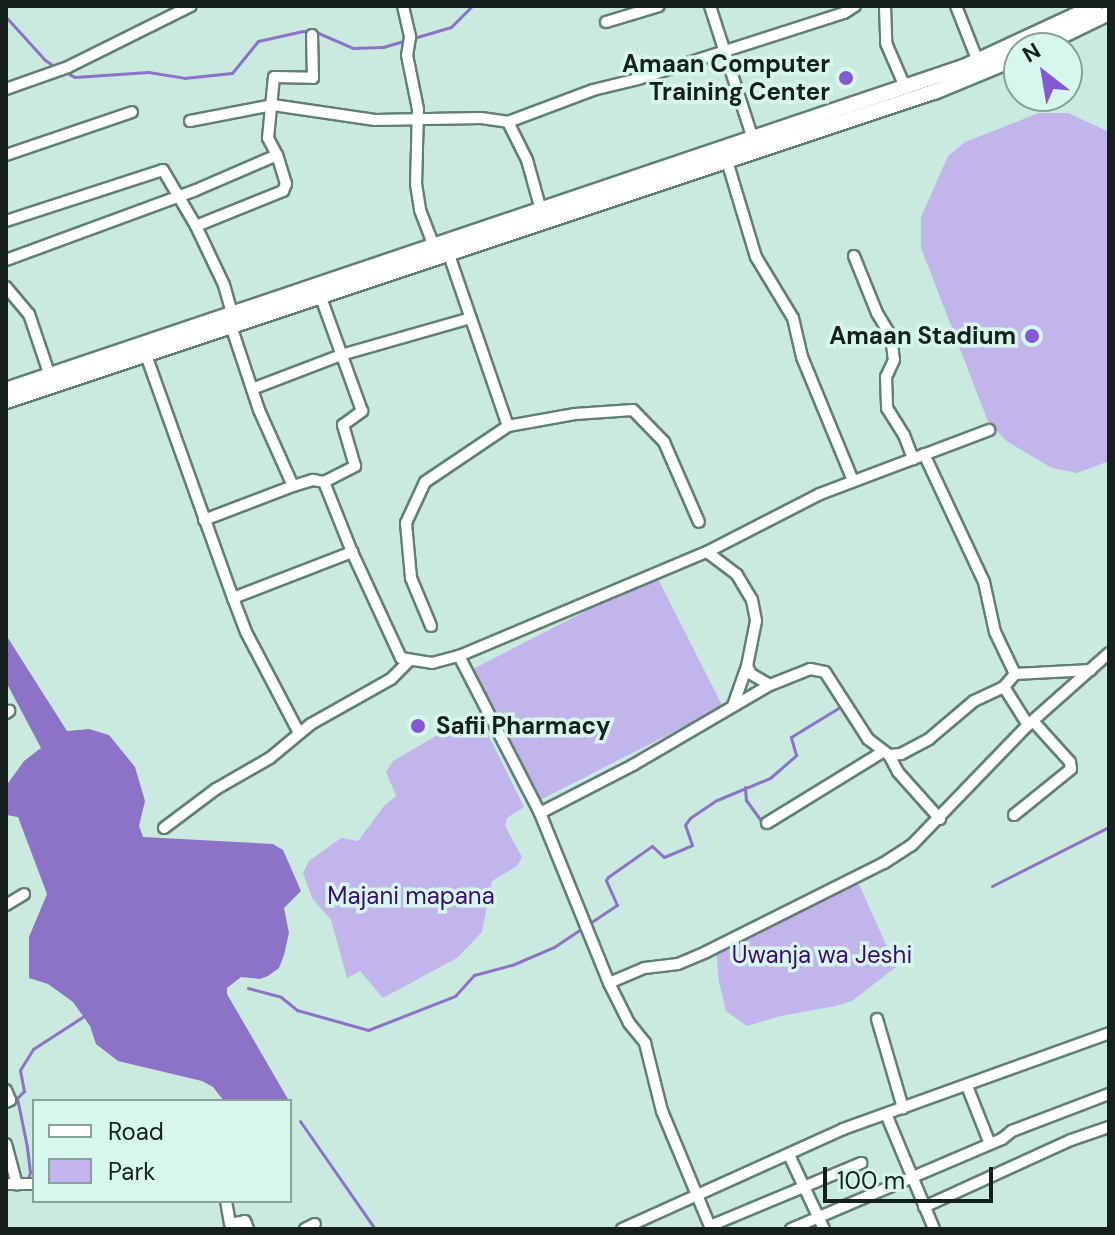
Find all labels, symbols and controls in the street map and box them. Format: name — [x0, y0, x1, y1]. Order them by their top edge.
north arrow — [1003, 32, 1083, 112]
text: N — [1017, 36, 1046, 69]
place label: Amaan Computer Training Center — [622, 50, 830, 106]
marker: Amaan Computer Training Center — [837, 69, 855, 87]
place label: Amaan Stadium — [829, 322, 1016, 350]
marker: Amaan Stadium — [1023, 327, 1041, 345]
place label: Safii Pharmacy — [436, 712, 611, 740]
marker: Safii Pharmacy — [407, 715, 429, 737]
park label: Majani mapana — [327, 882, 495, 910]
park label: Uwanja wa Jeshi — [732, 941, 912, 969]
legend — [32, 1099, 292, 1203]
text: Road — [108, 1116, 164, 1147]
scale bar — [827, 1151, 997, 1201]
text: Park — [108, 1156, 155, 1187]
text: 100 m — [837, 1165, 905, 1196]

